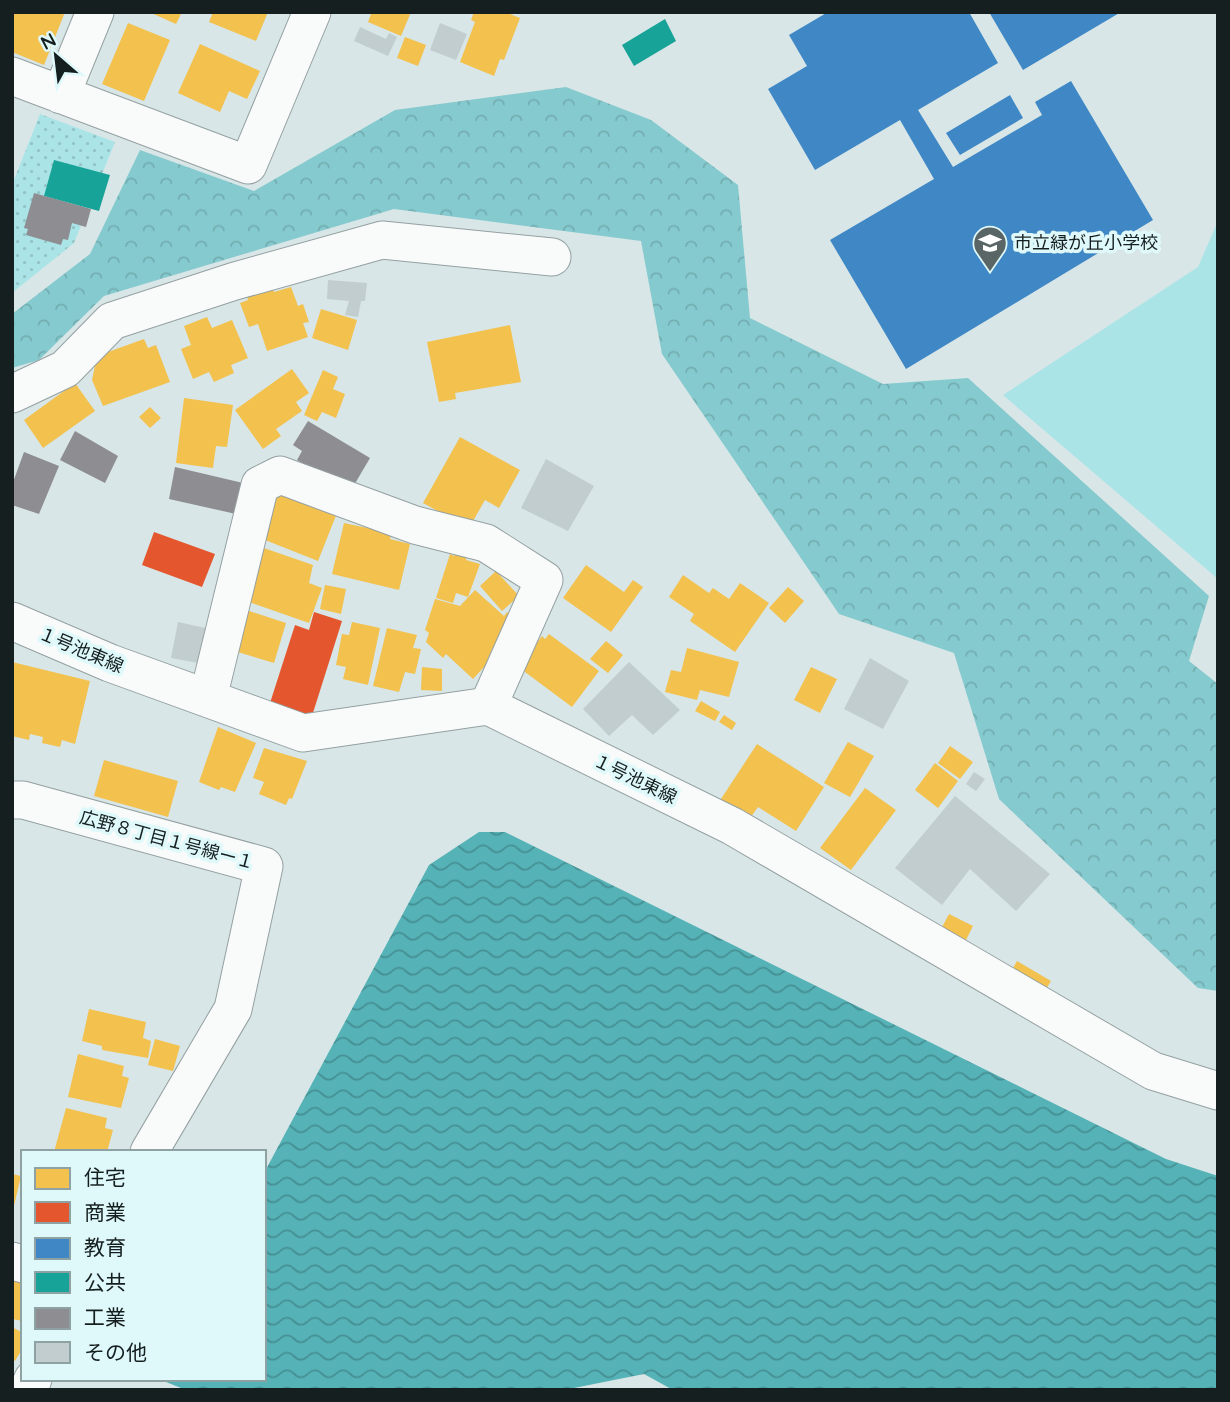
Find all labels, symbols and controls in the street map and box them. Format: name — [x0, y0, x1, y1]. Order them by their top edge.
north arrow — [21, 21, 91, 91]
text: N — [36, 27, 60, 55]
school or university icon: 市立緑が丘小学校 — [971, 224, 1009, 273]
place label: 市立緑が丘小学校 — [1014, 231, 1158, 254]
street label: １号池東線 — [35, 621, 127, 678]
street label: １号池東線 — [590, 748, 681, 809]
street label: 広野８丁目１号線ー１ — [77, 805, 257, 874]
legend — [21, 1150, 266, 1381]
text: 住宅 — [84, 1164, 126, 1190]
text: 商業 — [84, 1199, 126, 1225]
text: 教育 — [84, 1234, 126, 1260]
text: 公共 — [84, 1269, 126, 1295]
text: 工業 — [84, 1304, 126, 1330]
text: その他 — [84, 1339, 147, 1365]

